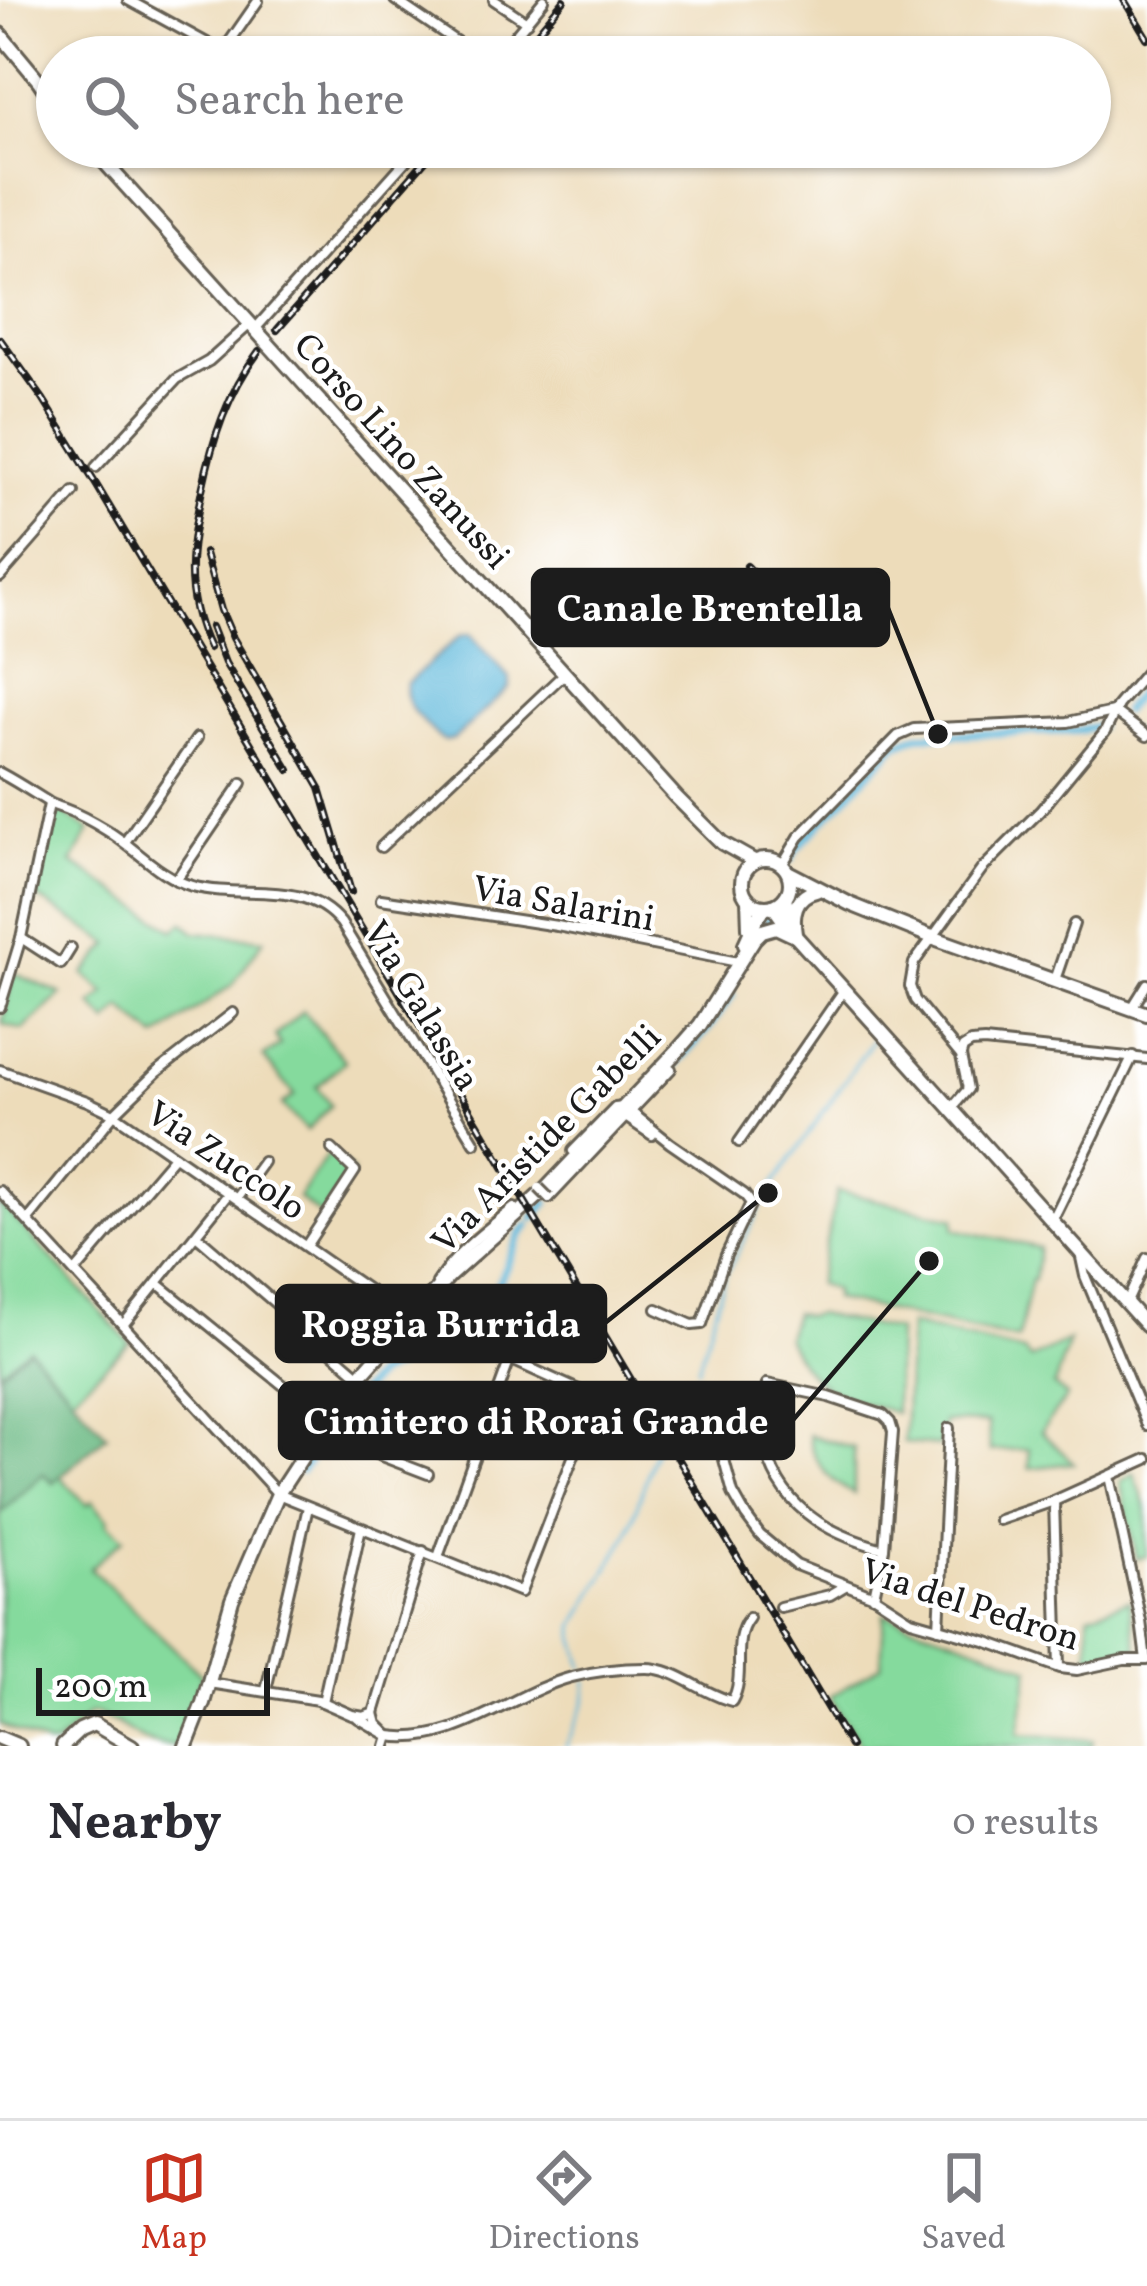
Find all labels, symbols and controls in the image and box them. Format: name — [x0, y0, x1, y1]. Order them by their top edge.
search box — [36, 36, 1111, 168]
icon: search — [78, 69, 144, 135]
text: Search here — [174, 71, 405, 134]
street label: Corso Lino Zanussi — [280, 324, 520, 582]
callout: Canale Brentella — [533, 570, 888, 645]
text: Canale Brentella — [557, 584, 863, 638]
street label: Via Salarini — [469, 865, 658, 947]
street label: Via Galassia — [349, 912, 490, 1102]
street label: Via Aristide Gabelli — [422, 1015, 674, 1267]
street label: Via Zuccolo — [135, 1090, 315, 1234]
callout: Roggia Burrida — [277, 1286, 605, 1361]
text: Roggia Burrida — [301, 1300, 581, 1354]
callout: Cimitero di Rorai Grande — [280, 1383, 793, 1458]
text: Cimitero di Rorai Grande — [303, 1397, 769, 1451]
street label: Via del Pedron — [854, 1548, 1086, 1666]
scale bar — [36, 1662, 270, 1715]
text: 200 m — [54, 1666, 148, 1712]
text: Nearby — [48, 1789, 222, 1860]
text: 0 results — [952, 1797, 1099, 1851]
tab: Map — [141, 2145, 207, 2263]
tab: Directions — [488, 2145, 640, 2263]
tab: Saved — [921, 2145, 1006, 2263]

